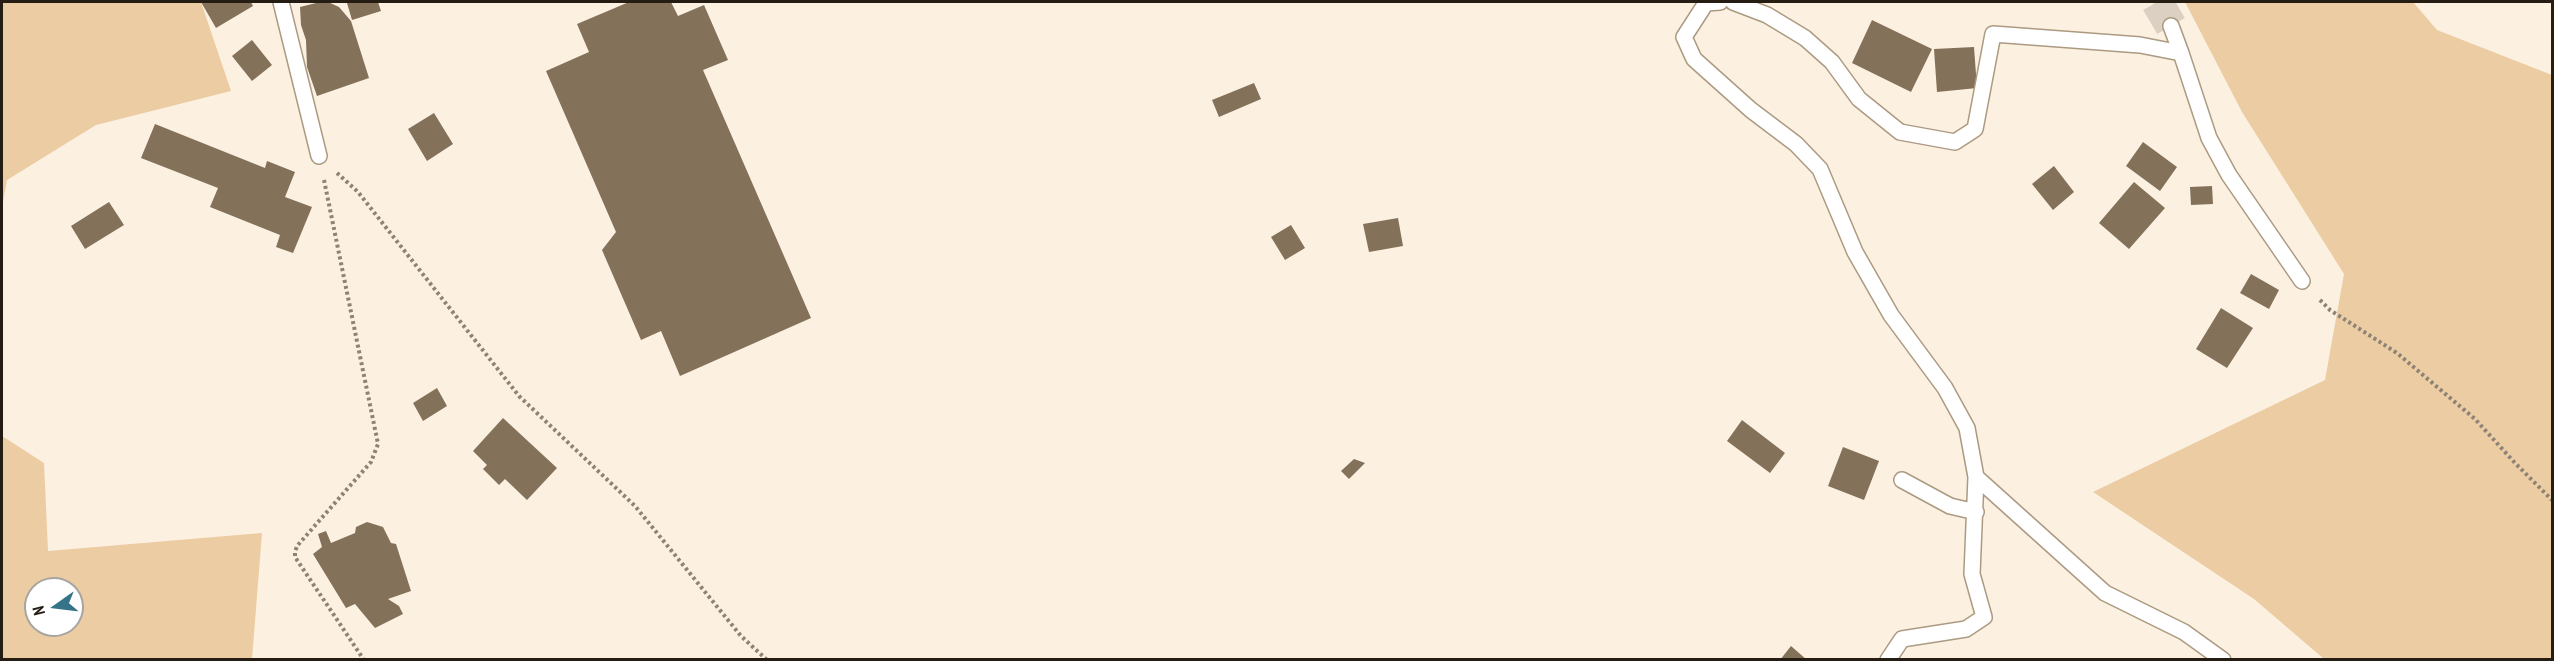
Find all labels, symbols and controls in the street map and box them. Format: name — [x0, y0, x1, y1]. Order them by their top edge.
north arrow — [24, 577, 84, 637]
text: N — [28, 604, 49, 617]

